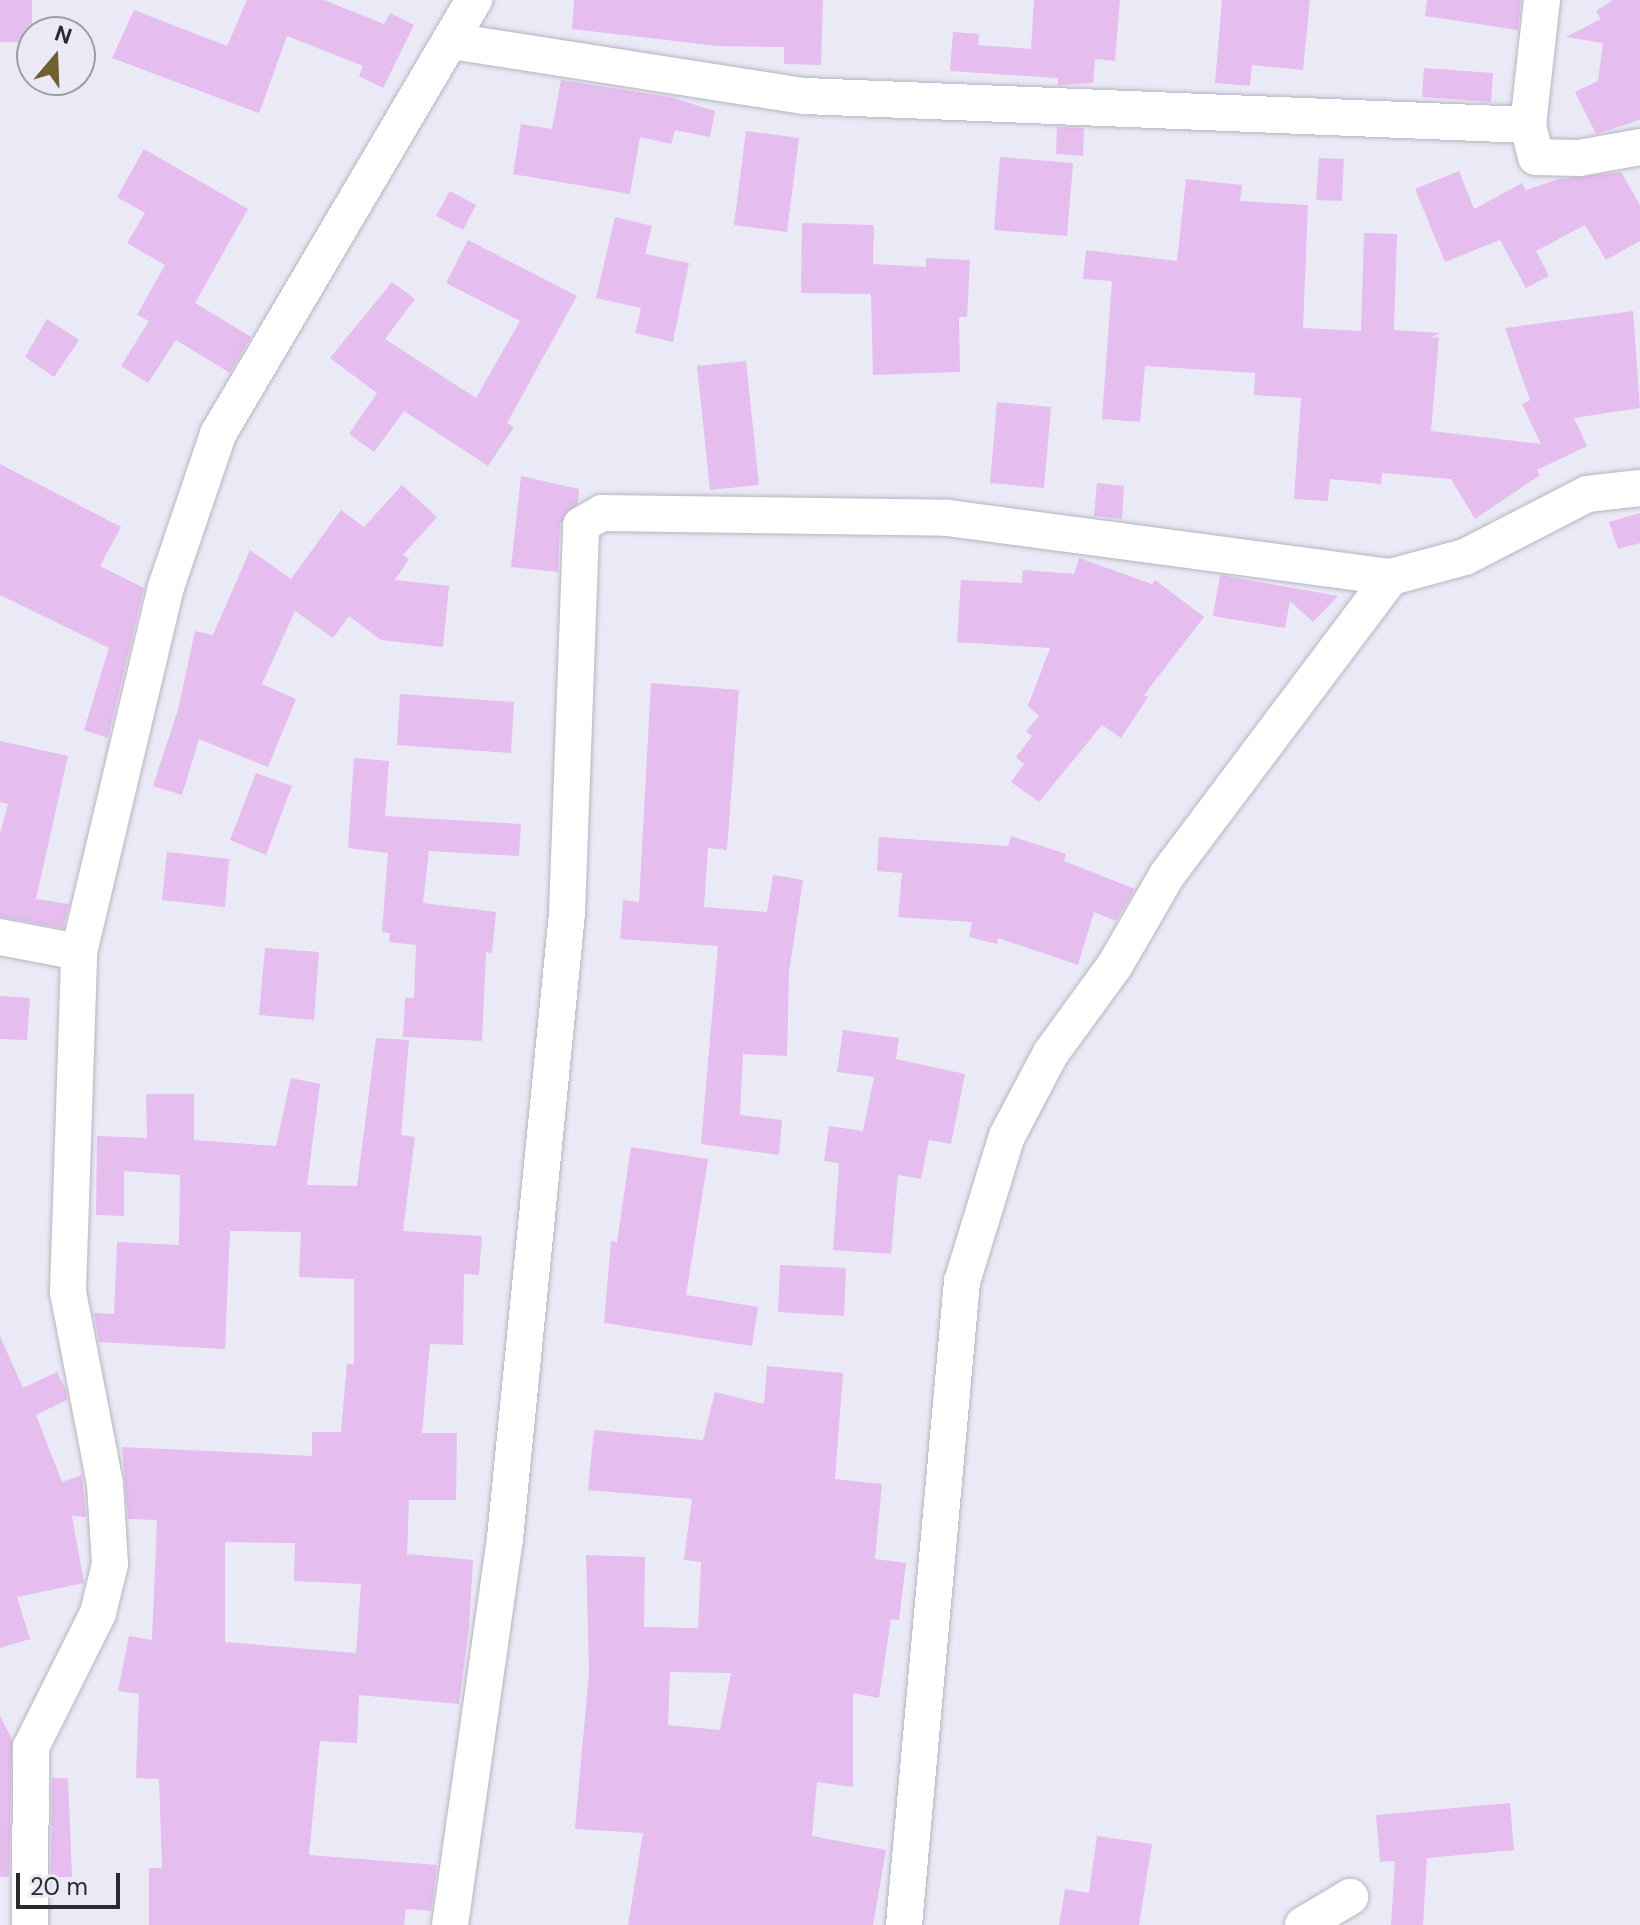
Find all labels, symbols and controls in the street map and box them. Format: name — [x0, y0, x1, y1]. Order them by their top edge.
north arrow — [16, 16, 96, 96]
text: N — [51, 18, 76, 51]
scale bar — [20, 1857, 124, 1907]
text: 20 m — [30, 1871, 88, 1902]

